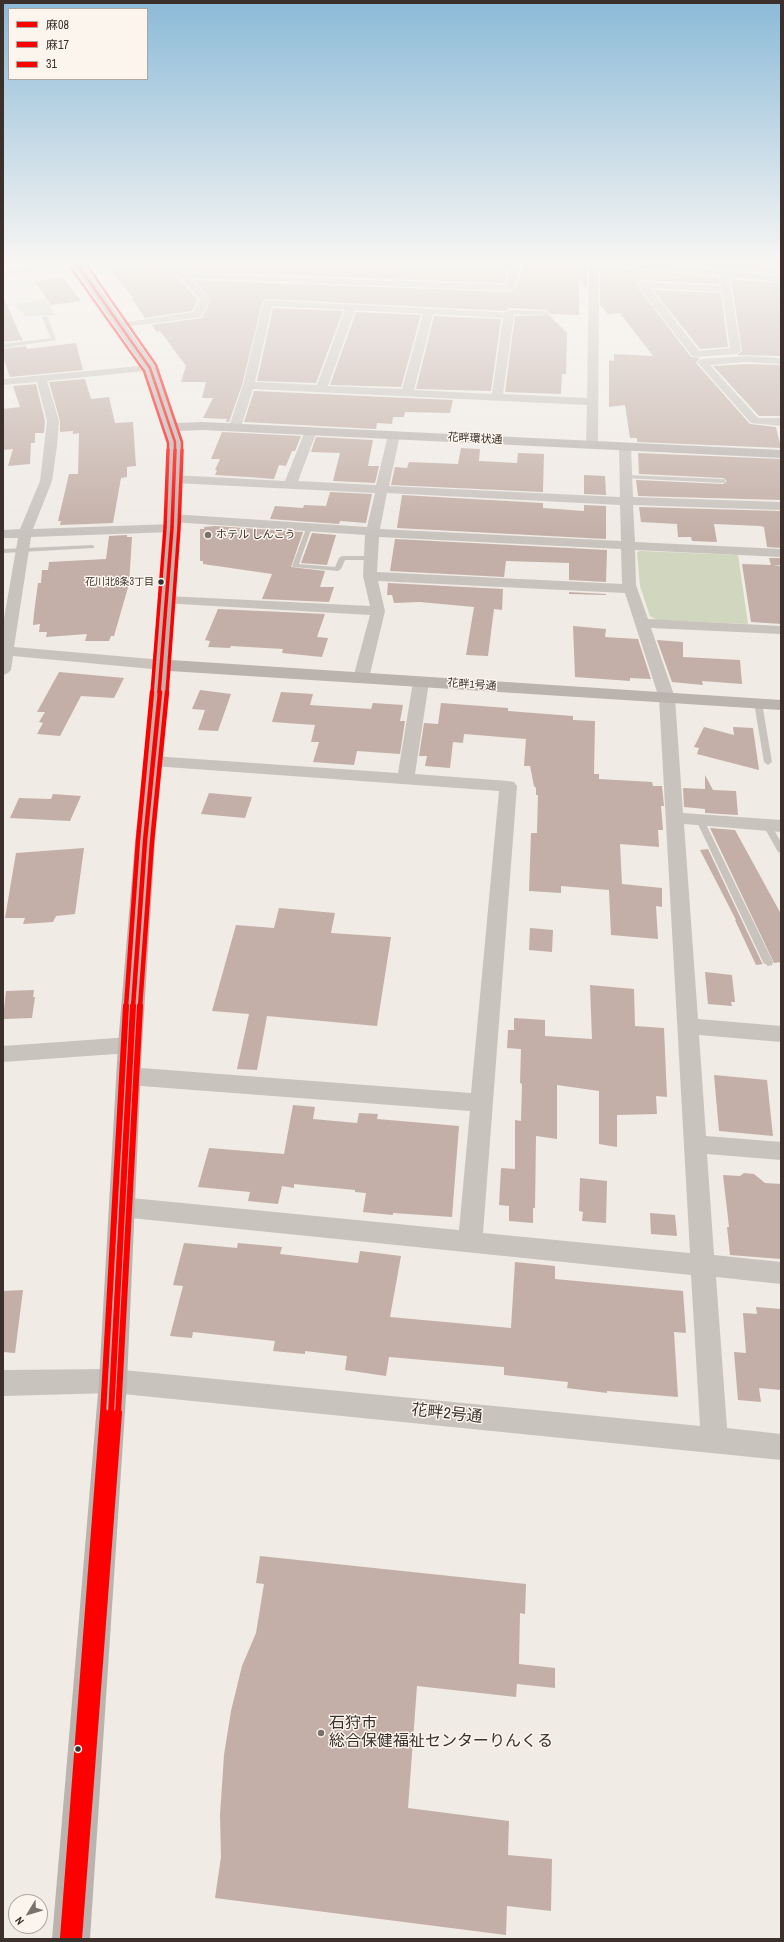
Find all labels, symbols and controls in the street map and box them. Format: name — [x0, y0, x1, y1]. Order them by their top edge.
legend — [8, 8, 148, 80]
text: 麻08 — [46, 17, 69, 33]
text: 麻17 — [46, 37, 69, 53]
text: 31 — [46, 56, 57, 72]
street label: 花畔環状通 — [447, 431, 503, 447]
place label: ホテル しんこう — [216, 528, 296, 542]
marker: ホテル しんこう — [203, 530, 213, 540]
place label: 花川北6条3丁目 — [85, 576, 154, 588]
marker: 花川北6条3丁目 — [156, 577, 166, 587]
street label: 花畔1号通 — [447, 677, 497, 693]
street label: 花畔2号通 — [411, 1401, 483, 1427]
place label: 石狩市 総合保健福祉センターりんくる — [329, 1714, 553, 1752]
marker: 石狩市 総合保健福祉センターりんくる — [316, 1728, 326, 1738]
unlabelled marker — [73, 1744, 83, 1754]
north arrow — [8, 1894, 48, 1934]
text: N — [12, 1914, 27, 1928]

